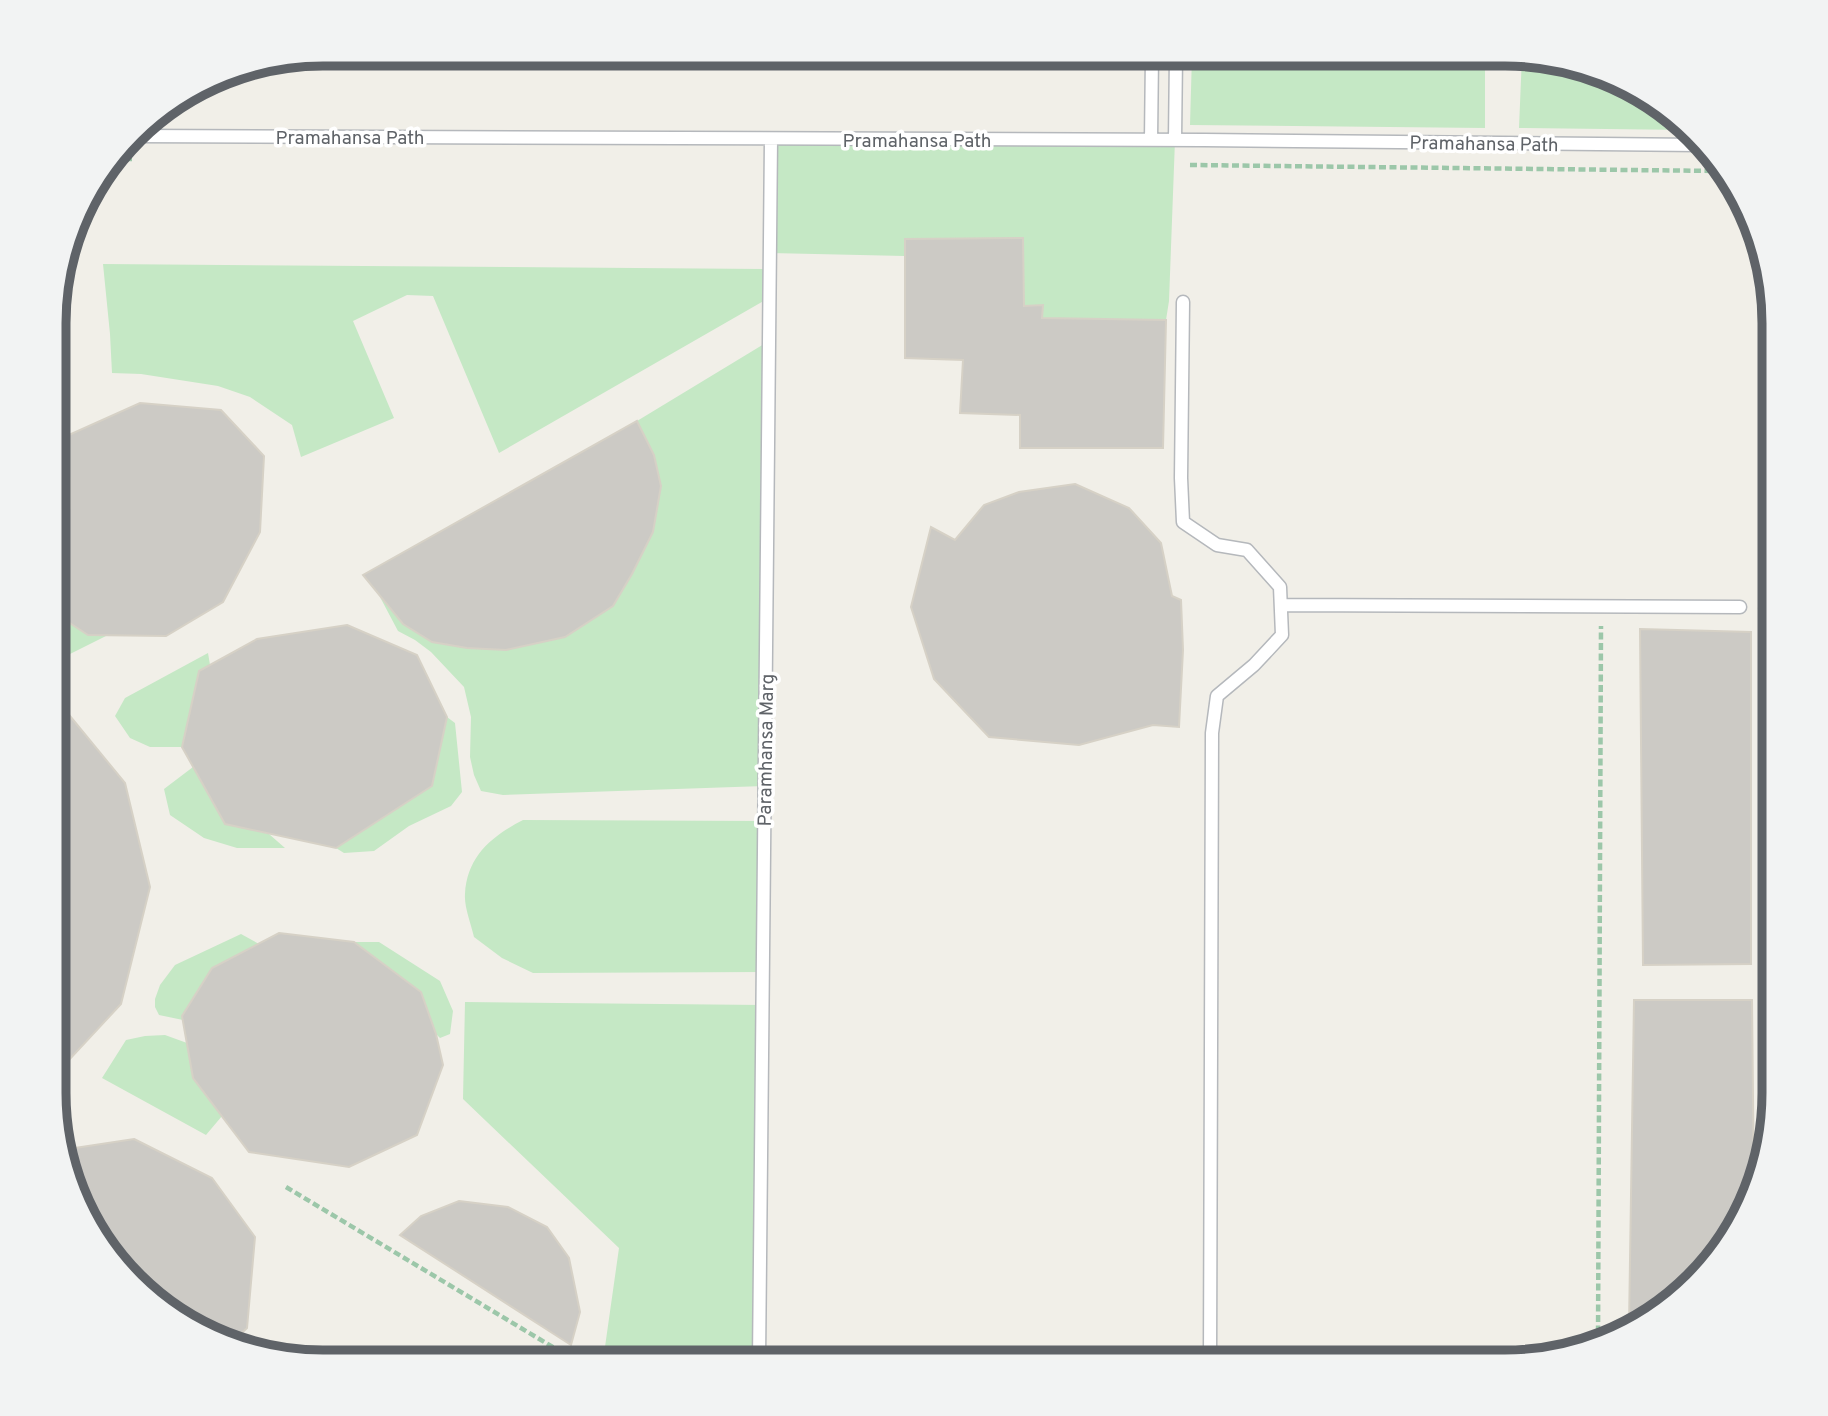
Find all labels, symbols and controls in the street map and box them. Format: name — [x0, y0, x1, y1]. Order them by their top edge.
street label: Pramahansa Path — [275, 127, 425, 151]
street label: Pramahansa Path — [842, 130, 992, 154]
street label: Pramahansa Path — [1409, 132, 1559, 158]
street label: Paramhansa Marg — [754, 674, 780, 827]

